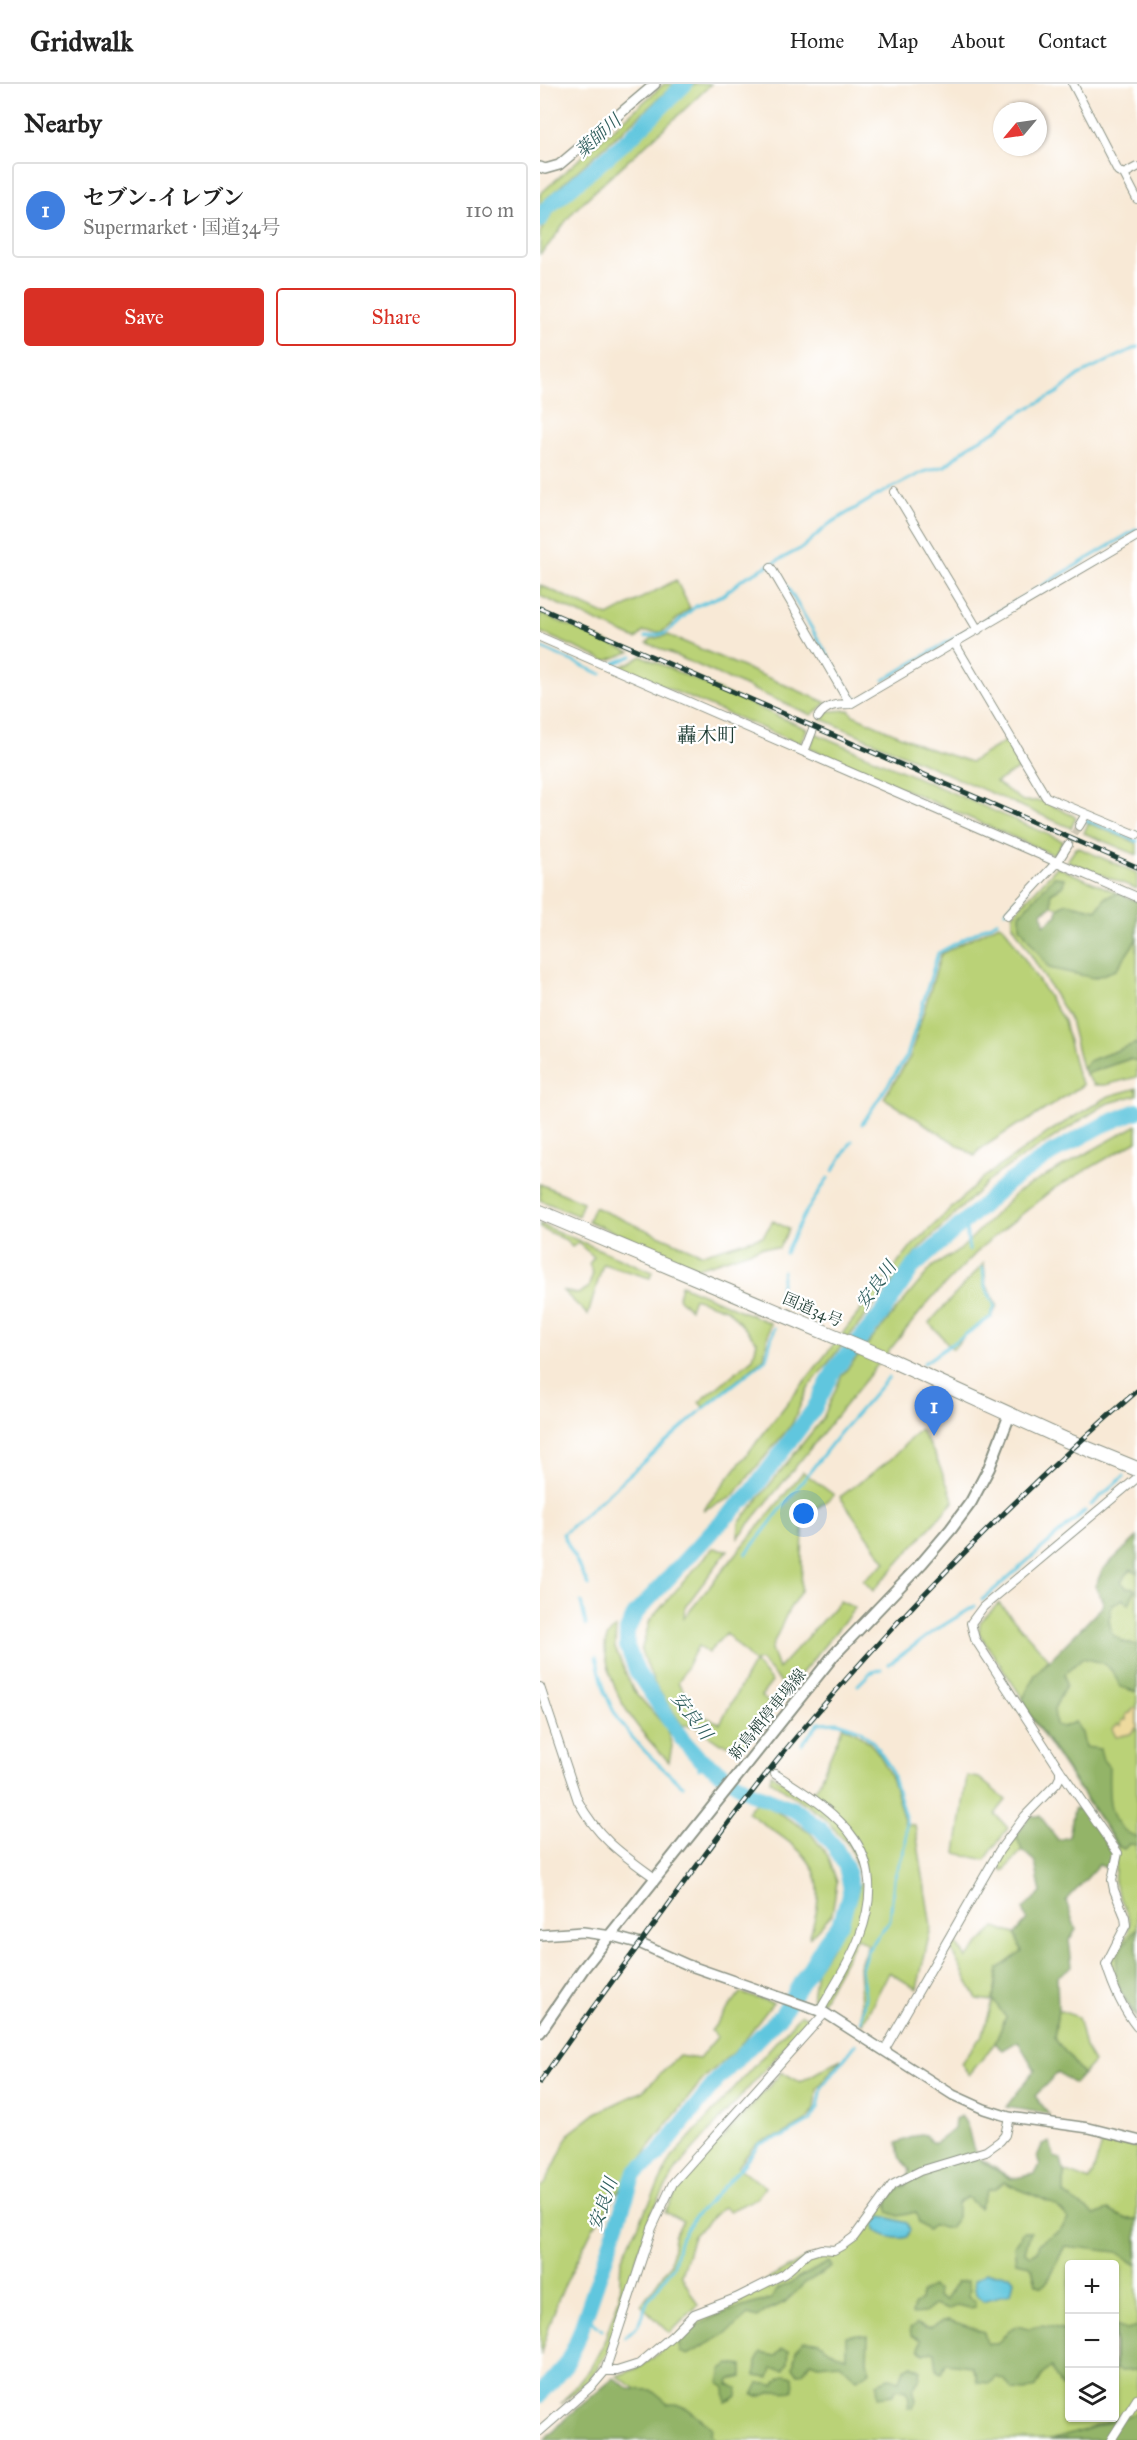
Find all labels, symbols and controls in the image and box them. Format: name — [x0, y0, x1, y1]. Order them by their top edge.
text: Gridwalk — [30, 24, 133, 59]
text: Home — [789, 28, 844, 54]
text: Map — [877, 28, 918, 54]
text: About — [951, 28, 1005, 54]
text: Contact — [1038, 28, 1107, 54]
north arrow — [993, 102, 1047, 156]
text: Nearby — [24, 107, 102, 139]
water label: 薬師川 — [571, 108, 627, 162]
text: セブン-イレブン — [83, 184, 244, 211]
text: 1 — [42, 198, 49, 222]
text: 110 m — [466, 198, 514, 222]
text: Supermarket · 国道34号 — [83, 215, 280, 239]
button: Save — [24, 288, 264, 346]
button: Share — [276, 288, 516, 346]
district label: 轟木町 — [677, 723, 737, 747]
water label: 安良川 — [851, 1255, 902, 1313]
street label: 国道34号 — [780, 1288, 846, 1331]
pin: 1 — [914, 1386, 954, 1436]
your location — [789, 1499, 818, 1528]
street label: 新鳥栖停車場線 — [725, 1665, 810, 1764]
water label: 安良川 — [667, 1688, 718, 1746]
water label: 安良川 — [584, 2173, 623, 2233]
map controls — [1065, 2260, 1119, 2422]
button: + — [1065, 2260, 1119, 2314]
button: − — [1065, 2314, 1119, 2368]
button: layers — [1065, 2368, 1119, 2422]

